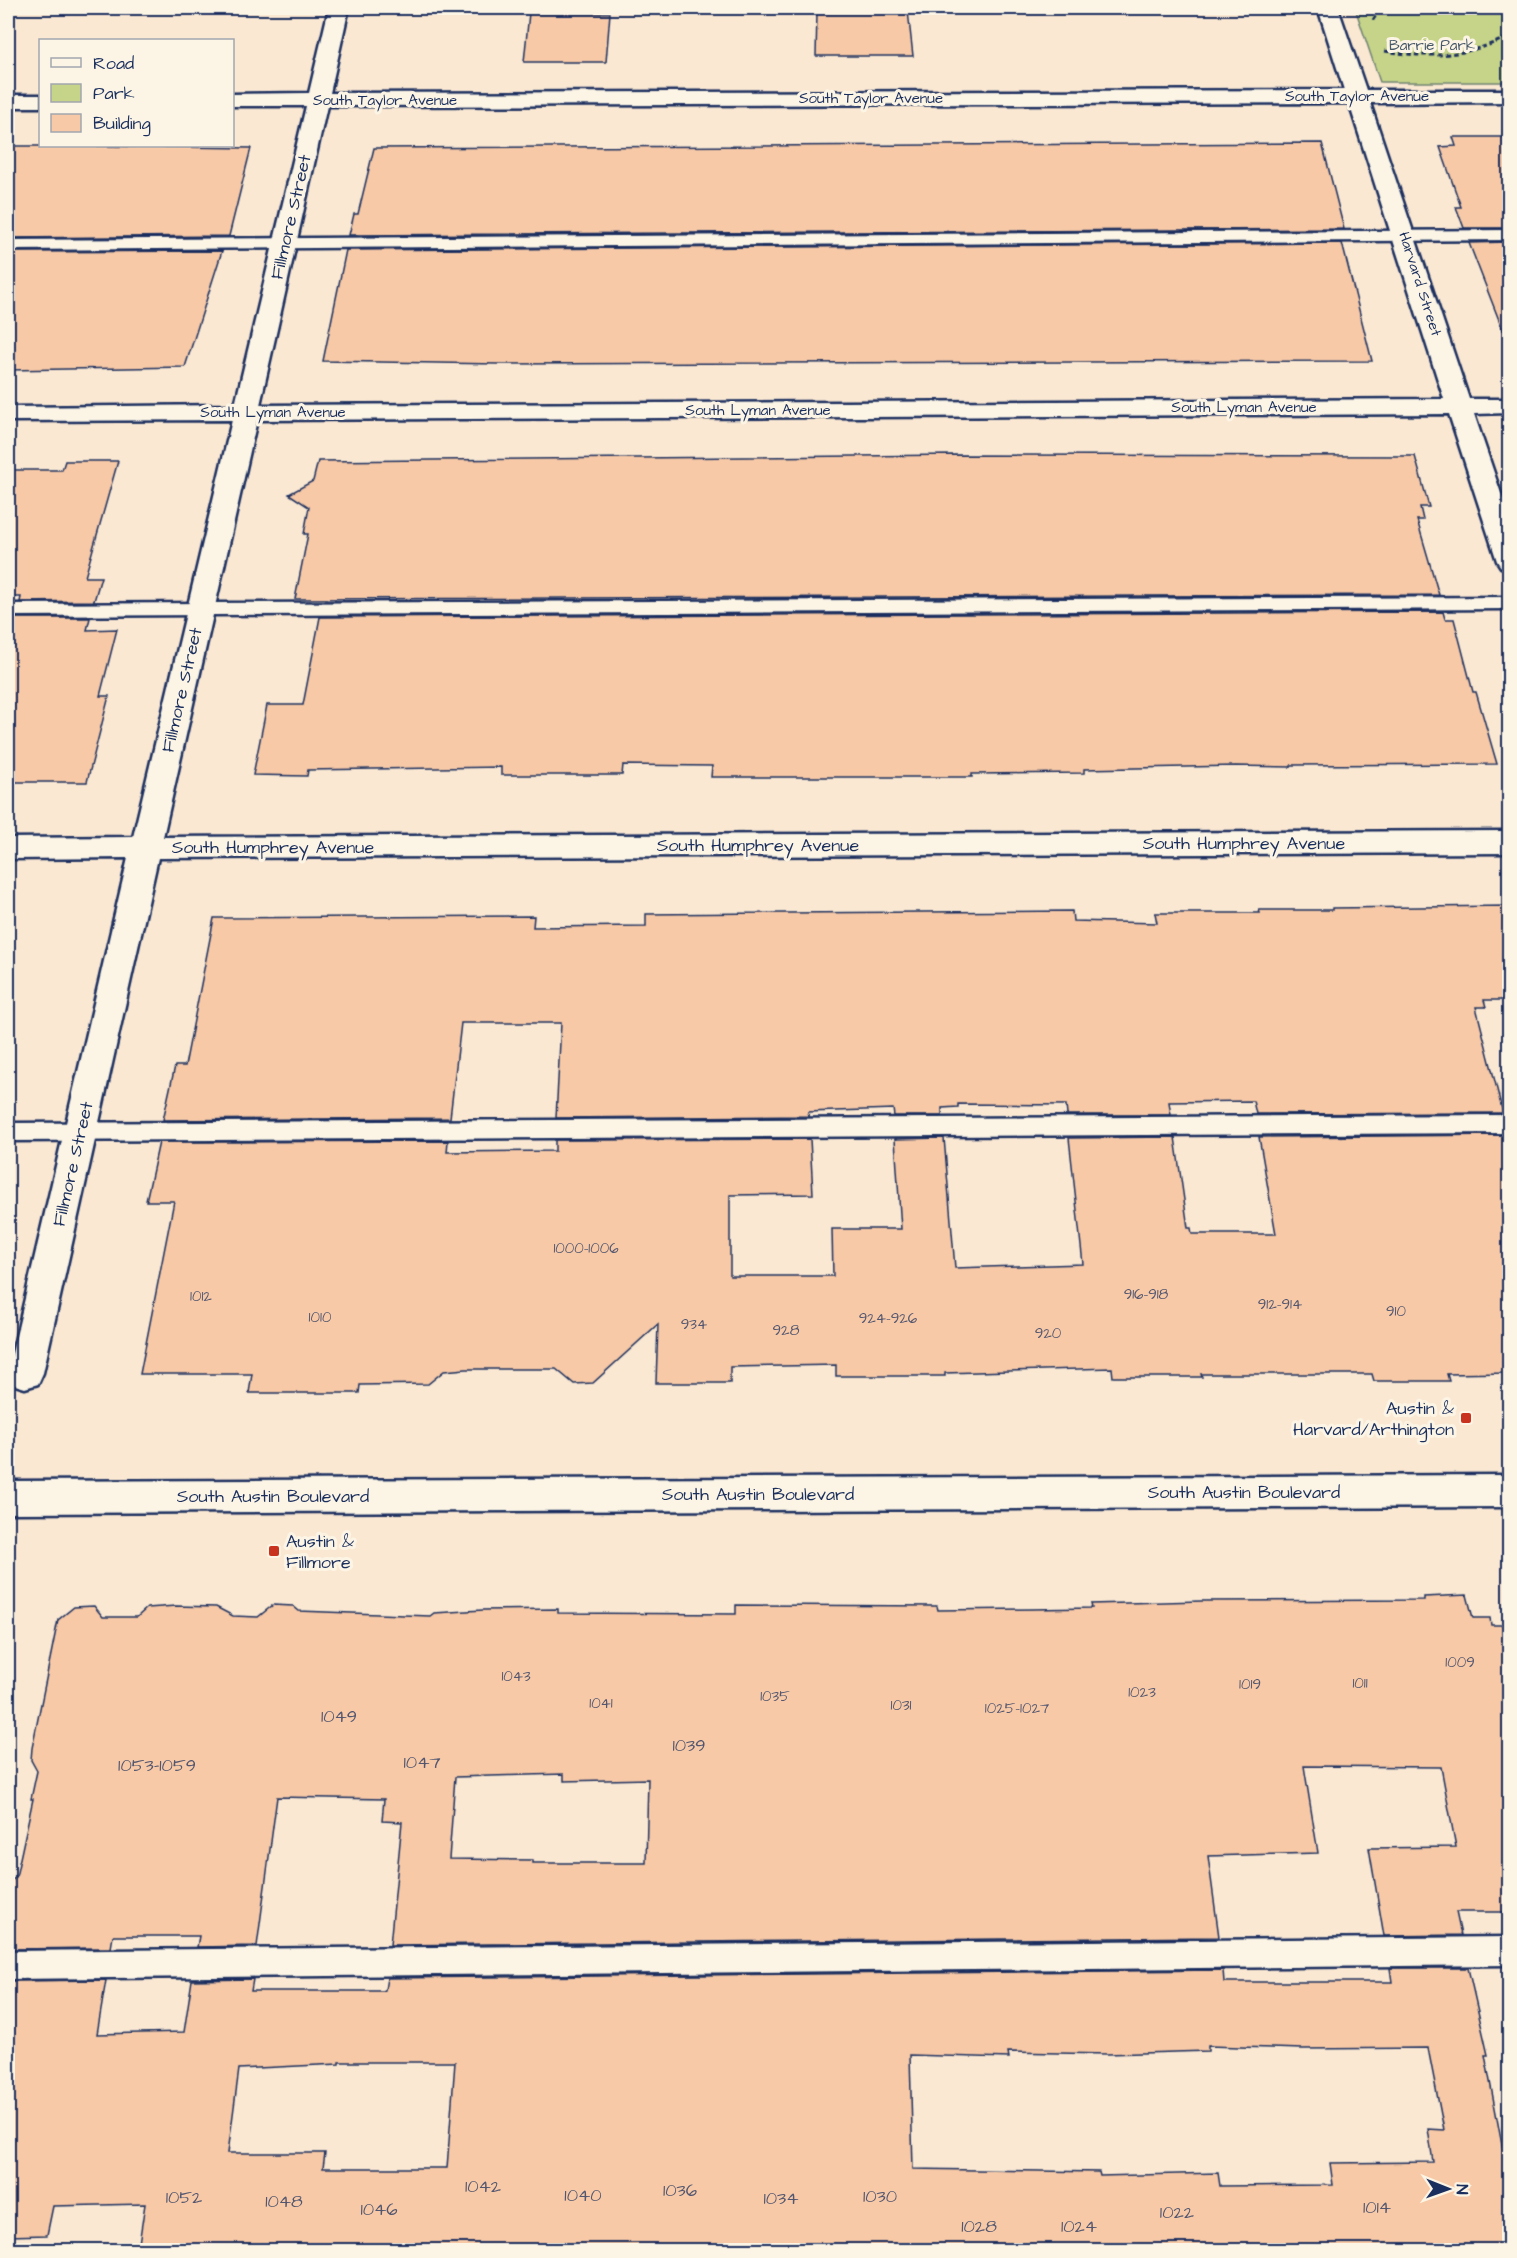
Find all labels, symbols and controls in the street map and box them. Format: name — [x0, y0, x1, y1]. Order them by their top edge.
park label: Barrie Park — [1389, 35, 1475, 56]
legend — [39, 39, 234, 147]
text: Road — [93, 51, 134, 76]
text: Park — [93, 81, 135, 106]
street label: South Taylor Avenue — [1285, 86, 1429, 108]
street label: South Taylor Avenue — [799, 88, 943, 110]
street label: South Taylor Avenue — [313, 90, 457, 112]
text: Building — [93, 111, 151, 137]
street label: Fillmore Street — [264, 151, 318, 282]
street label: Harvard Street — [1393, 229, 1447, 339]
street label: South Lyman Avenue — [1171, 397, 1317, 419]
street label: South Lyman Avenue — [685, 400, 831, 422]
street label: South Lyman Avenue — [200, 402, 346, 424]
street label: Fillmore Street — [155, 624, 209, 755]
street label: South Humphrey Avenue — [1143, 831, 1345, 857]
street label: South Humphrey Avenue — [657, 833, 859, 859]
street label: South Humphrey Avenue — [172, 835, 374, 861]
street label: Fillmore Street — [46, 1098, 100, 1229]
house number: 1000-1006 — [553, 1238, 619, 1259]
house number: 916-918 — [1124, 1284, 1169, 1305]
house number: 1012 — [190, 1286, 212, 1307]
house number: 912-914 — [1258, 1294, 1302, 1315]
house number: 910 — [1386, 1301, 1406, 1322]
house number: 1010 — [309, 1307, 332, 1328]
house number: 924-926 — [859, 1308, 918, 1329]
house number: 934 — [681, 1314, 707, 1335]
house number: 928 — [773, 1320, 800, 1341]
house number: 920 — [1035, 1323, 1062, 1344]
place label: Austin & Harvard/Arthington — [1293, 1396, 1454, 1443]
marker: Austin & Harvard/Arthington — [1459, 1411, 1473, 1425]
street label: South Austin Boulevard — [1148, 1480, 1340, 1505]
street label: South Austin Boulevard — [662, 1482, 854, 1507]
street label: South Austin Boulevard — [177, 1484, 369, 1509]
place label: Austin & Fillmore — [286, 1529, 354, 1575]
marker: Austin & Fillmore — [267, 1544, 281, 1558]
house number: 1009 — [1445, 1652, 1475, 1673]
house number: 1043 — [501, 1666, 531, 1687]
house number: 1011 — [1352, 1673, 1368, 1694]
house number: 1019 — [1239, 1674, 1261, 1695]
house number: 1023 — [1128, 1682, 1156, 1703]
house number: 1035 — [760, 1686, 790, 1707]
house number: 1041 — [589, 1693, 613, 1714]
house number: 1031 — [891, 1695, 912, 1716]
house number: 1025-1027 — [985, 1698, 1049, 1719]
house number: 1049 — [321, 1704, 357, 1729]
house number: 1039 — [672, 1733, 706, 1758]
house number: 1047 — [404, 1750, 440, 1775]
house number: 1053-1059 — [118, 1753, 196, 1778]
north arrow — [1418, 2159, 1478, 2219]
house number: 1042 — [465, 2174, 502, 2199]
house number: 1036 — [663, 2178, 697, 2203]
house number: 1040 — [564, 2183, 602, 2208]
house number: 1030 — [863, 2184, 897, 2209]
text: N — [1451, 2184, 1473, 2194]
house number: 1052 — [166, 2185, 203, 2210]
house number: 1034 — [763, 2186, 799, 2211]
house number: 1048 — [265, 2189, 303, 2214]
house number: 1014 — [1363, 2195, 1391, 2220]
house number: 1046 — [360, 2197, 398, 2222]
house number: 1022 — [1160, 2200, 1195, 2225]
house number: 1028 — [961, 2214, 997, 2239]
house number: 1024 — [1061, 2214, 1097, 2239]

